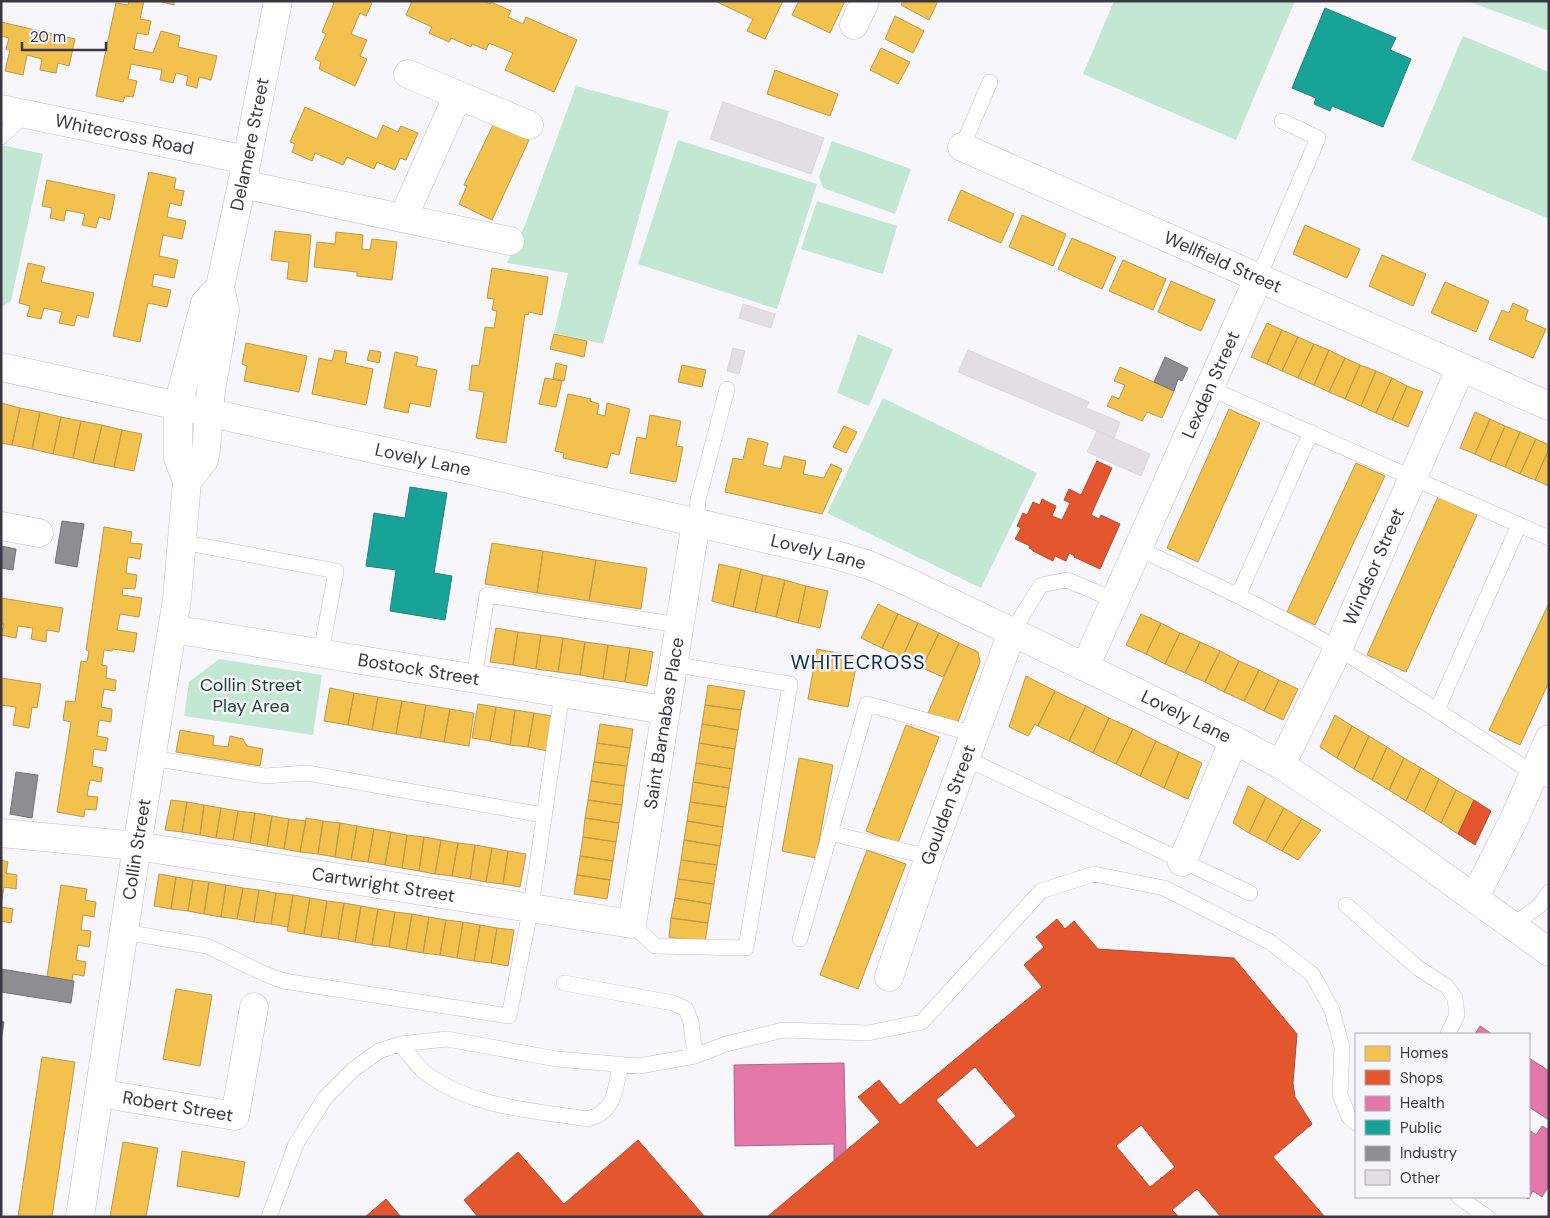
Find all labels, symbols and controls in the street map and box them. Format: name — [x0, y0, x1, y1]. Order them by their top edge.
scale bar — [22, 20, 106, 52]
text: 20 m — [30, 27, 66, 47]
street label: Delamere Street — [225, 76, 275, 213]
street label: Whitecross Road — [53, 108, 196, 161]
street label: Wellfield Street — [1160, 226, 1285, 299]
street label: Lexden Street — [1176, 327, 1245, 442]
street label: Lovely Lane — [373, 438, 473, 482]
street label: Windsor Street — [1338, 504, 1410, 629]
street label: Lovely Lane — [768, 528, 869, 575]
street label: Saint Barnabas Place — [638, 635, 689, 811]
street label: Bostock Street — [356, 648, 481, 691]
district label: WHITECROSS — [790, 649, 926, 675]
park label: Collin Street Play Area — [200, 673, 302, 718]
street label: Lovely Lane — [1137, 684, 1235, 749]
street label: Goulden Street — [915, 741, 981, 868]
street label: Collin Street — [117, 797, 156, 902]
street label: Cartwright Street — [310, 862, 457, 908]
legend — [1355, 1033, 1530, 1198]
text: Homes — [1400, 1043, 1449, 1063]
text: Shops — [1400, 1068, 1443, 1088]
street label: Robert Street — [121, 1085, 235, 1128]
text: Health — [1400, 1093, 1445, 1113]
text: Public — [1400, 1118, 1442, 1138]
text: Industry — [1400, 1143, 1458, 1163]
text: Other — [1400, 1168, 1441, 1188]

